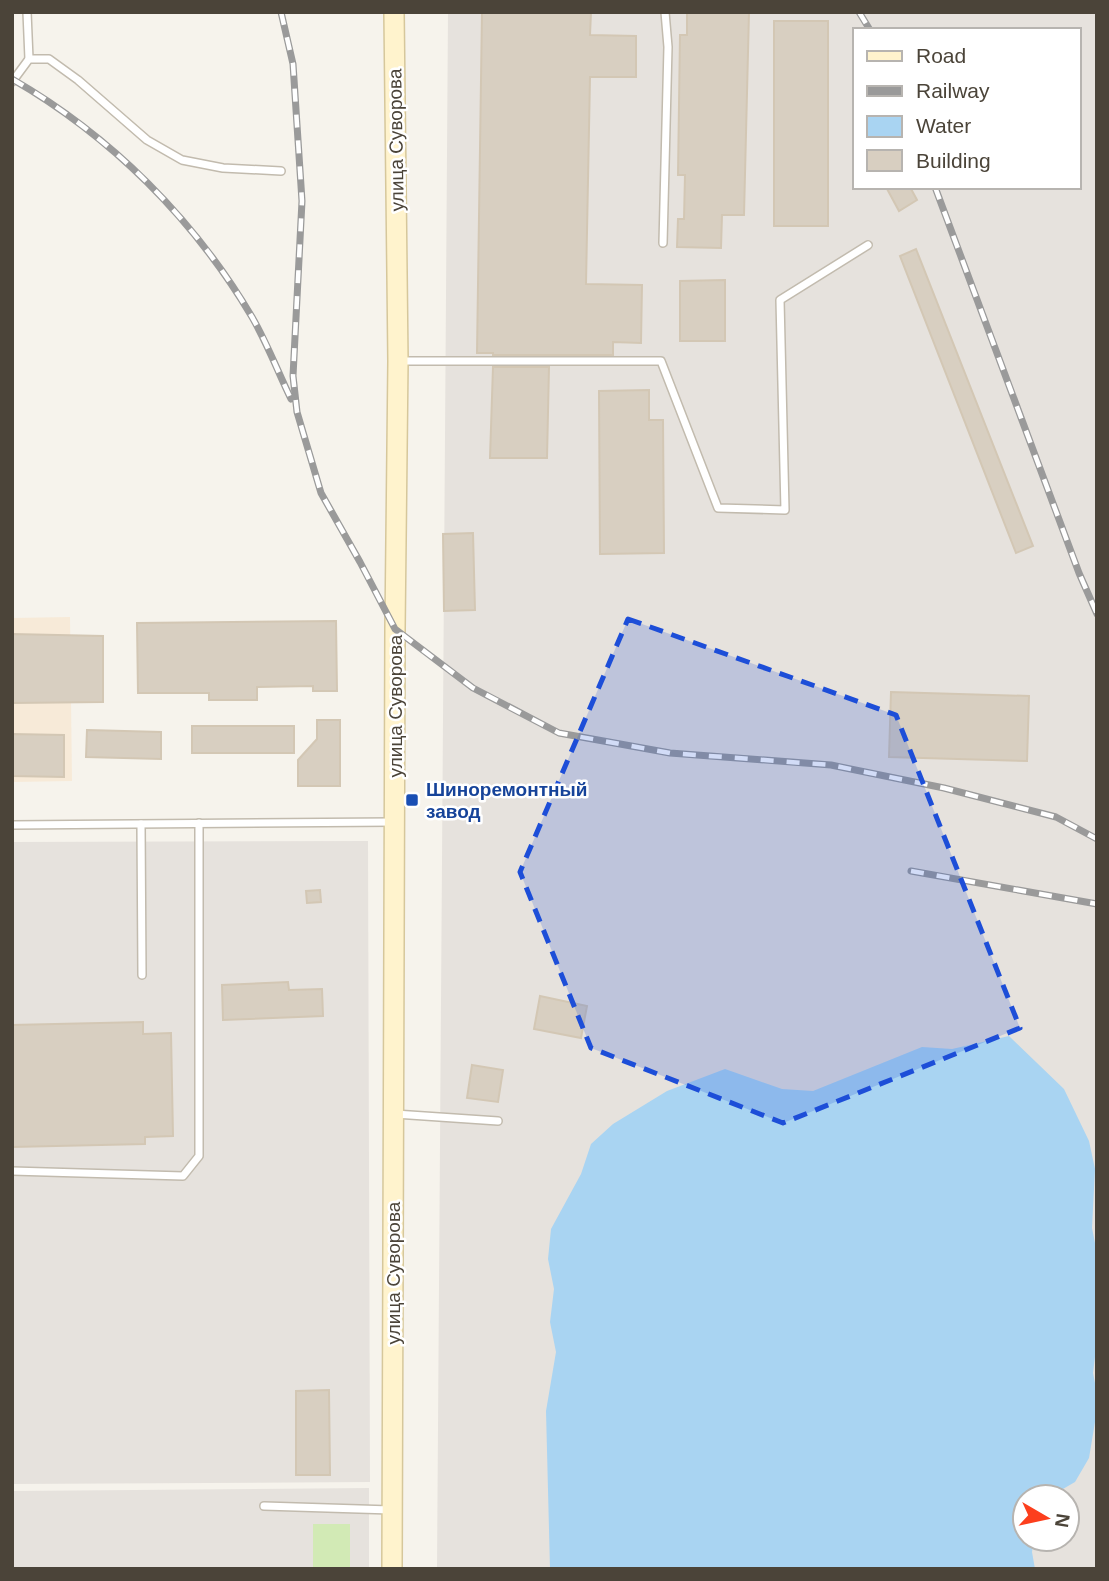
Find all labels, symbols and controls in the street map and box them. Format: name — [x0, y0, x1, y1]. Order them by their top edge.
legend — [853, 28, 1081, 189]
text: Road — [916, 44, 966, 67]
street label: улица Суворова — [384, 68, 408, 212]
text: Railway — [916, 79, 990, 102]
text: Water — [916, 114, 971, 137]
text: Building — [916, 149, 991, 172]
street label: улица Суворова — [385, 634, 406, 777]
place label: Шиноремонтный завод — [426, 779, 587, 822]
marker: Шиноремонтный завод — [404, 792, 420, 808]
street label: улица Суворова — [383, 1201, 404, 1344]
north arrow — [1011, 1483, 1081, 1553]
text: N — [1051, 1512, 1074, 1529]

